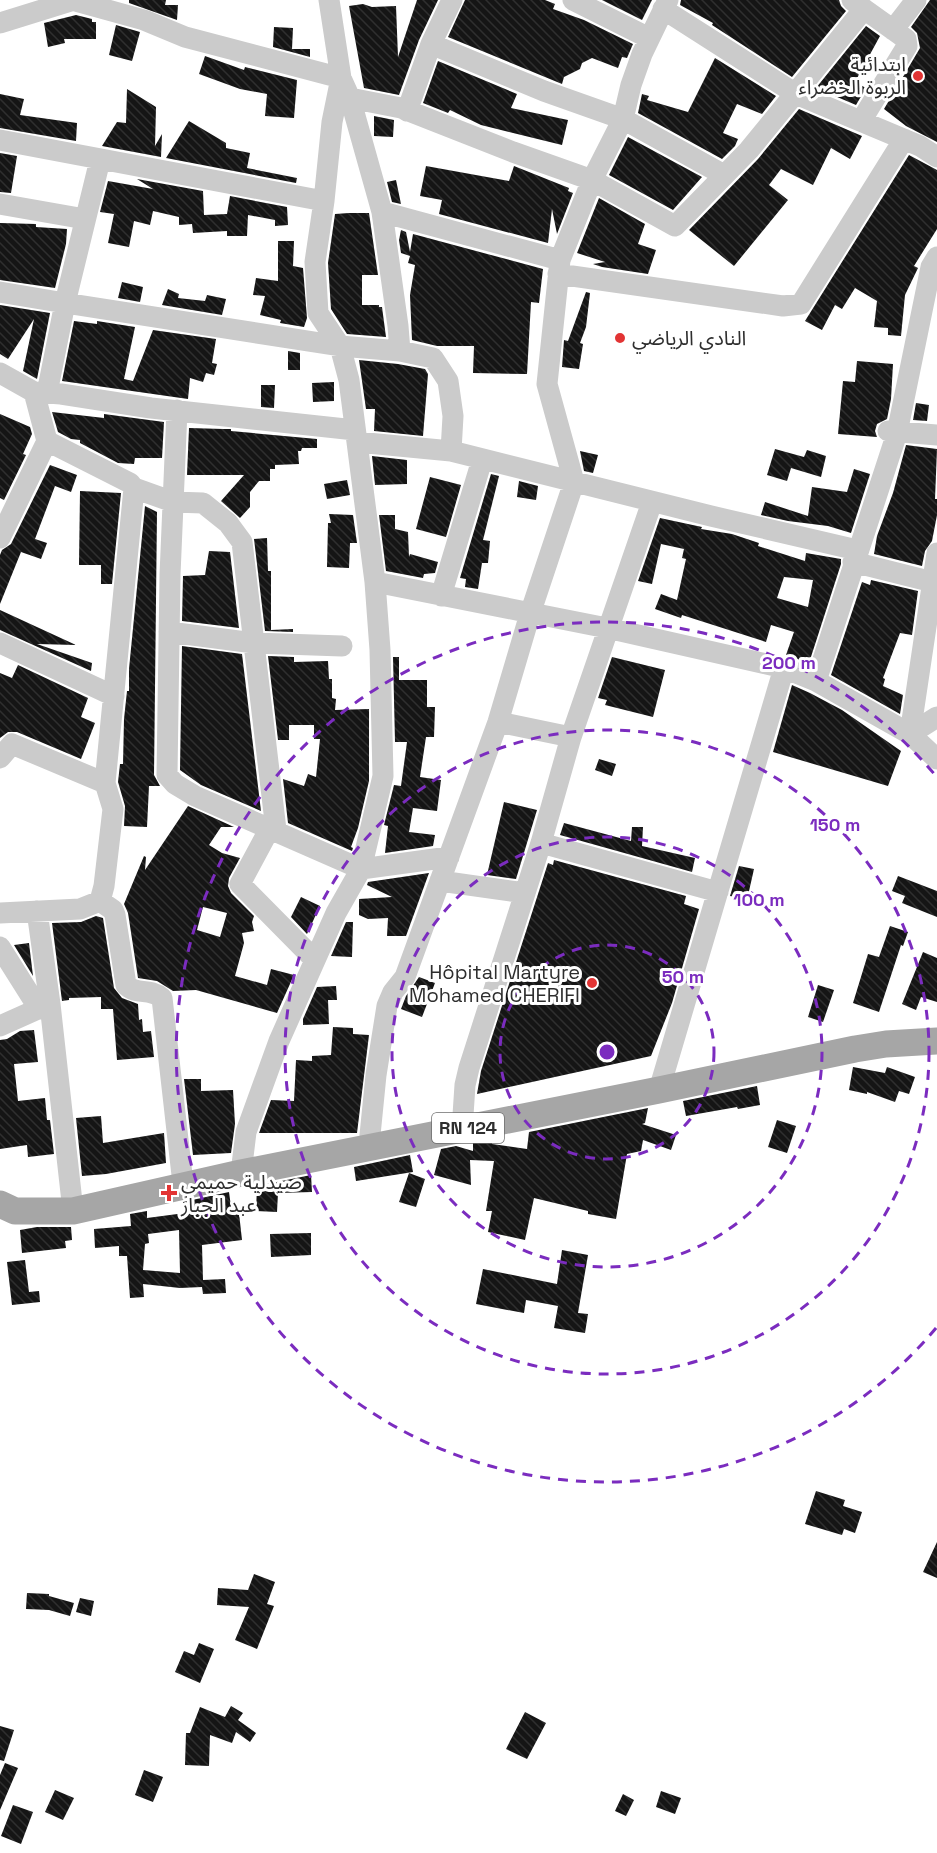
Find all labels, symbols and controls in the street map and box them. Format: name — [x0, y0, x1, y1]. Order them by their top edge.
place label: ابتدائية الربوة الخضراء — [799, 51, 906, 100]
marker: ابتدائية الربوة الخضراء — [911, 69, 925, 83]
place label: النادي الرياضي — [632, 325, 746, 354]
marker: النادي الرياضي — [613, 331, 627, 345]
text: 200 m — [762, 651, 816, 674]
text: 150 m — [810, 813, 860, 836]
text: 100 m — [733, 888, 785, 911]
place label: Hôpital Martyre Mohamed CHERIFI — [409, 959, 580, 1008]
text: 50 m — [662, 965, 704, 988]
marker: Hôpital Martyre Mohamed CHERIFI — [585, 976, 599, 990]
centre of rings — [597, 1042, 617, 1062]
road number: RN 124 — [432, 1113, 504, 1143]
place label: صيدلية حميمي عبد الجبار — [180, 1169, 302, 1218]
marker: صيدلية حميمي عبد الجبار — [162, 1186, 176, 1200]

